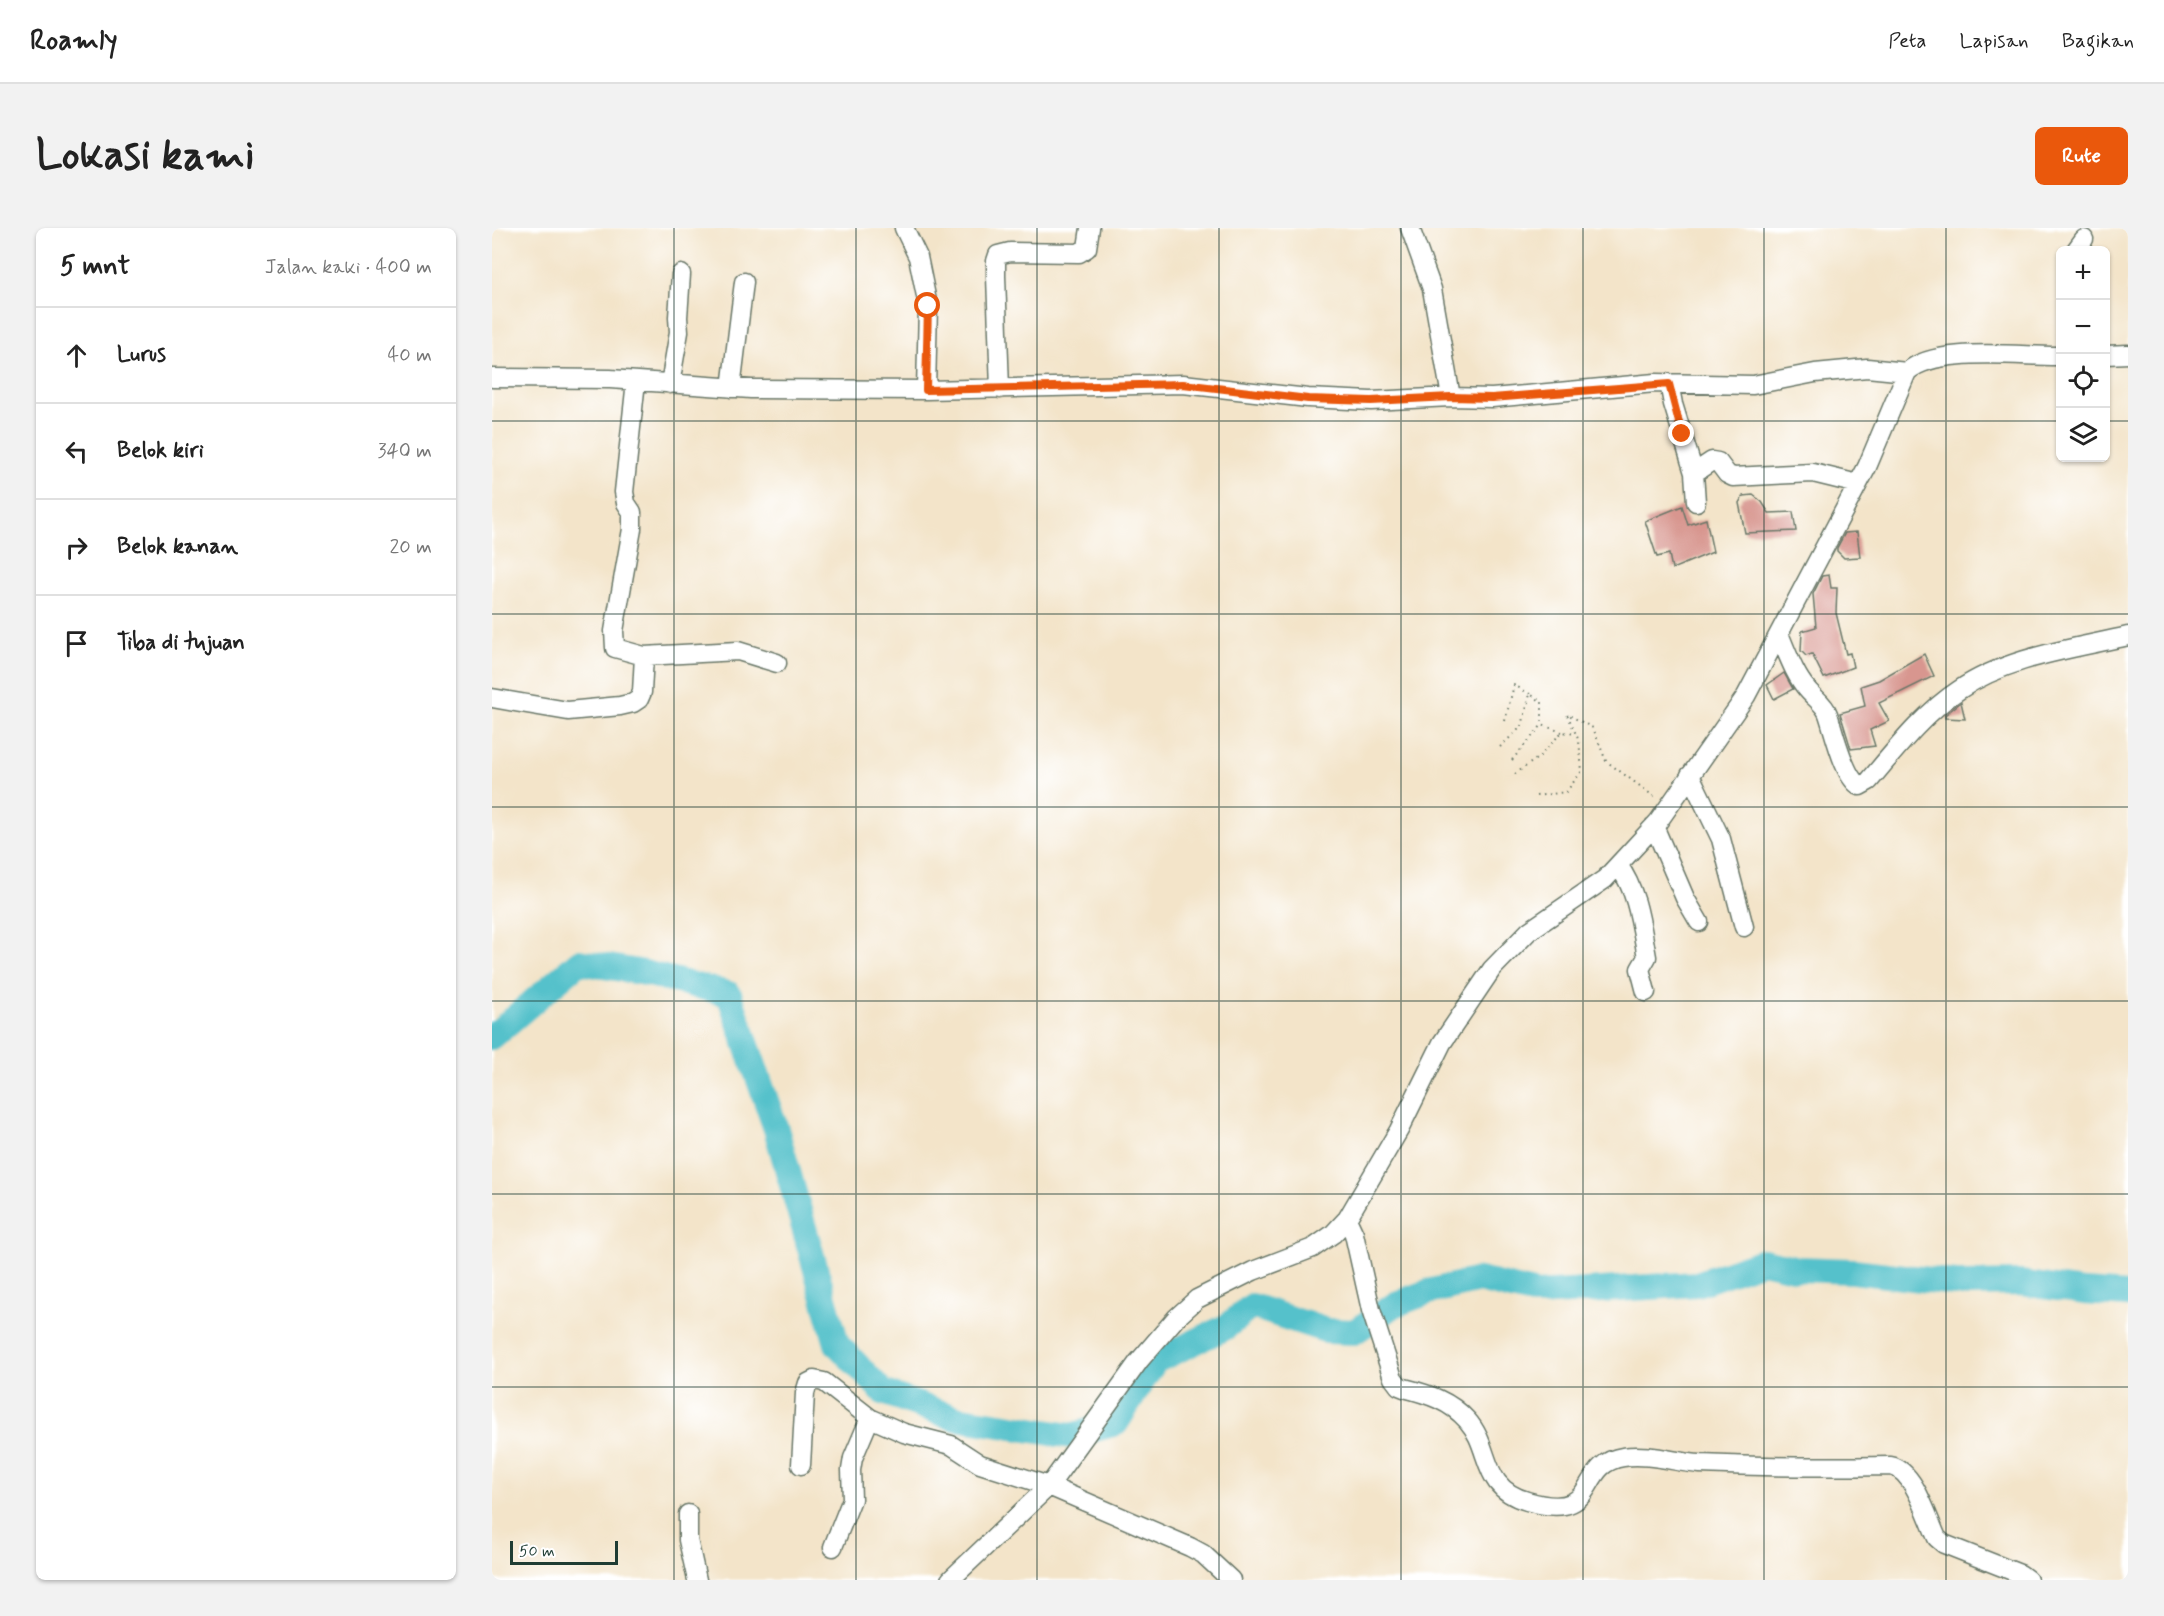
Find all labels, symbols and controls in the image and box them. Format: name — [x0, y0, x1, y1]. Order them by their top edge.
text: Roamly — [30, 23, 118, 60]
text: Peta — [1888, 27, 1927, 55]
text: Lapisan — [1960, 27, 2029, 55]
text: Bagikan — [2062, 27, 2134, 55]
button: Rute — [2035, 127, 2128, 185]
text: Lokasi kami — [36, 129, 255, 184]
map controls — [2056, 246, 2110, 462]
button: + — [2056, 246, 2110, 300]
text: 5 mnt — [60, 250, 130, 284]
text: Jalan kaki · 400 m — [265, 254, 432, 281]
route start — [914, 292, 940, 318]
button: − — [2056, 300, 2110, 354]
icon: ahead — [60, 339, 93, 372]
text: Lurus — [117, 341, 166, 369]
text: 40 m — [388, 342, 432, 369]
button: locate — [2056, 354, 2110, 408]
button: layers — [2056, 408, 2110, 462]
route end — [1668, 420, 1694, 446]
icon: left — [60, 435, 93, 468]
text: Belok kiri — [117, 437, 204, 465]
text: 340 m — [377, 438, 432, 465]
icon: right — [60, 531, 93, 564]
text: Belok kanan — [117, 533, 238, 561]
text: 20 m — [389, 534, 432, 561]
icon: arrive — [60, 627, 93, 660]
text: Tiba di tujuan — [117, 629, 245, 657]
scale bar — [510, 1538, 618, 1566]
text: 50 m — [519, 1541, 555, 1562]

